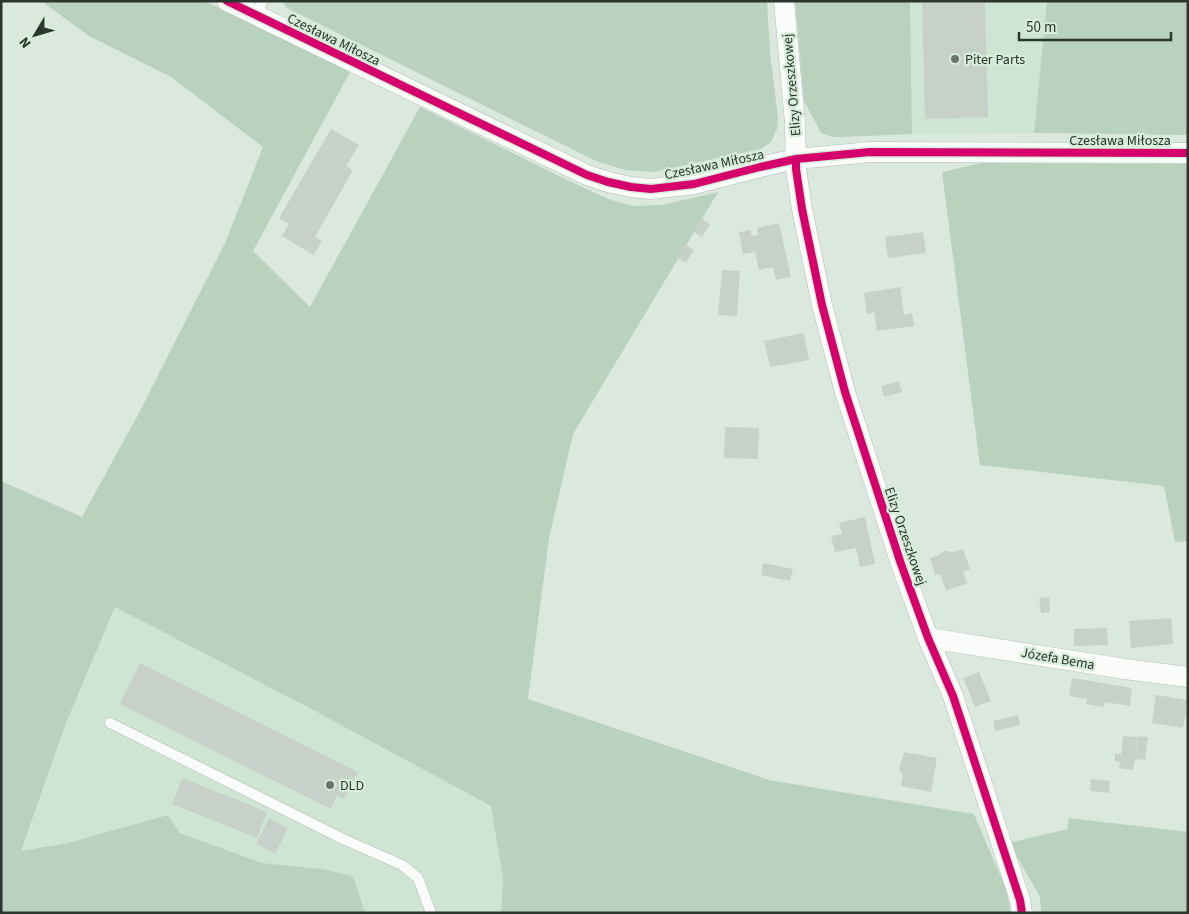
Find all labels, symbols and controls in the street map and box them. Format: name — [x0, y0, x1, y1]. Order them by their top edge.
street label: Czesława Miłosza — [284, 9, 384, 71]
north arrow — [10, 10, 60, 60]
scale bar — [1019, 10, 1172, 42]
text: 50 m — [1026, 17, 1056, 38]
text: N — [15, 33, 36, 52]
street label: Elizy Orzeszkowej — [778, 33, 806, 137]
place label: Piter Parts — [965, 50, 1025, 70]
marker: Piter Parts — [949, 53, 961, 65]
street label: Czesława Miłosza — [1069, 131, 1171, 151]
street label: Czesława Miłosza — [662, 145, 766, 185]
street label: Elizy Orzeszkowej — [879, 484, 931, 588]
street label: Józefa Bema — [1019, 643, 1096, 675]
place label: DLD — [340, 776, 364, 796]
marker: DLD — [324, 779, 336, 791]

